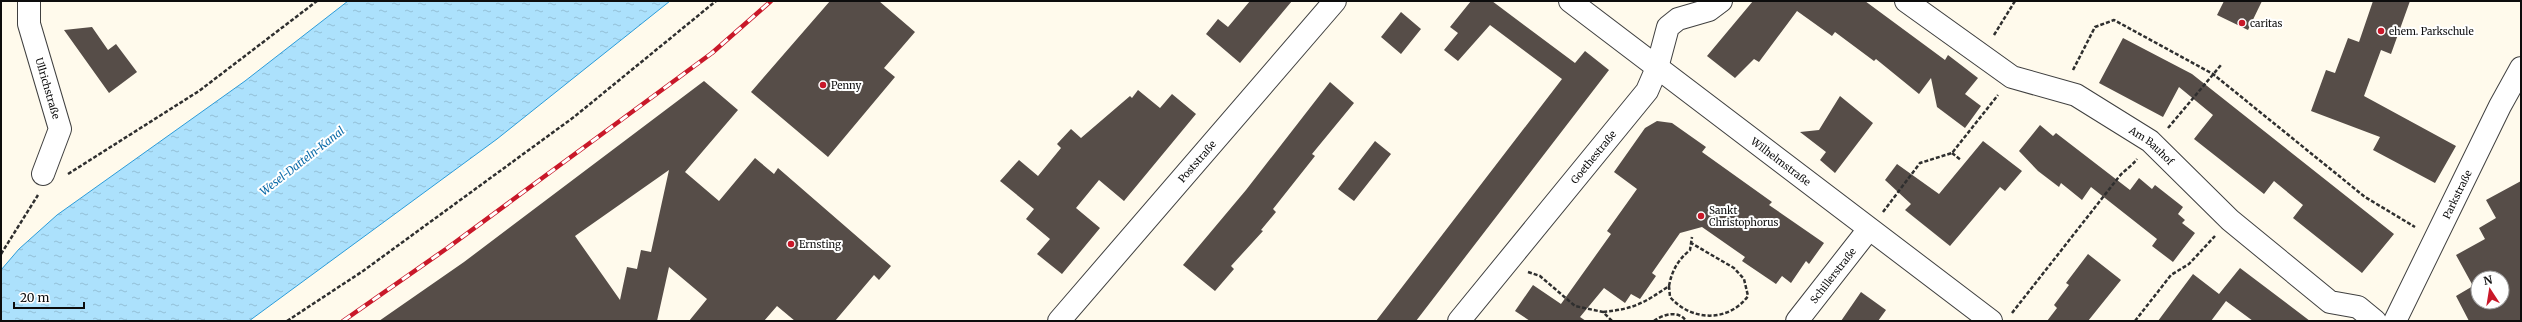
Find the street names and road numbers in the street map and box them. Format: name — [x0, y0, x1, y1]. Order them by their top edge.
street label: Ullrichstraße — [32, 56, 63, 121]
street label: Am Bauhof — [2126, 123, 2177, 169]
street label: Goethestraße — [1568, 128, 1619, 187]
street label: Wilhelmstraße — [1747, 134, 1813, 189]
street label: Poststraße — [1175, 138, 1219, 185]
street label: Parkstraße — [2440, 168, 2475, 221]
street label: Schillerstraße — [1807, 245, 1859, 306]

